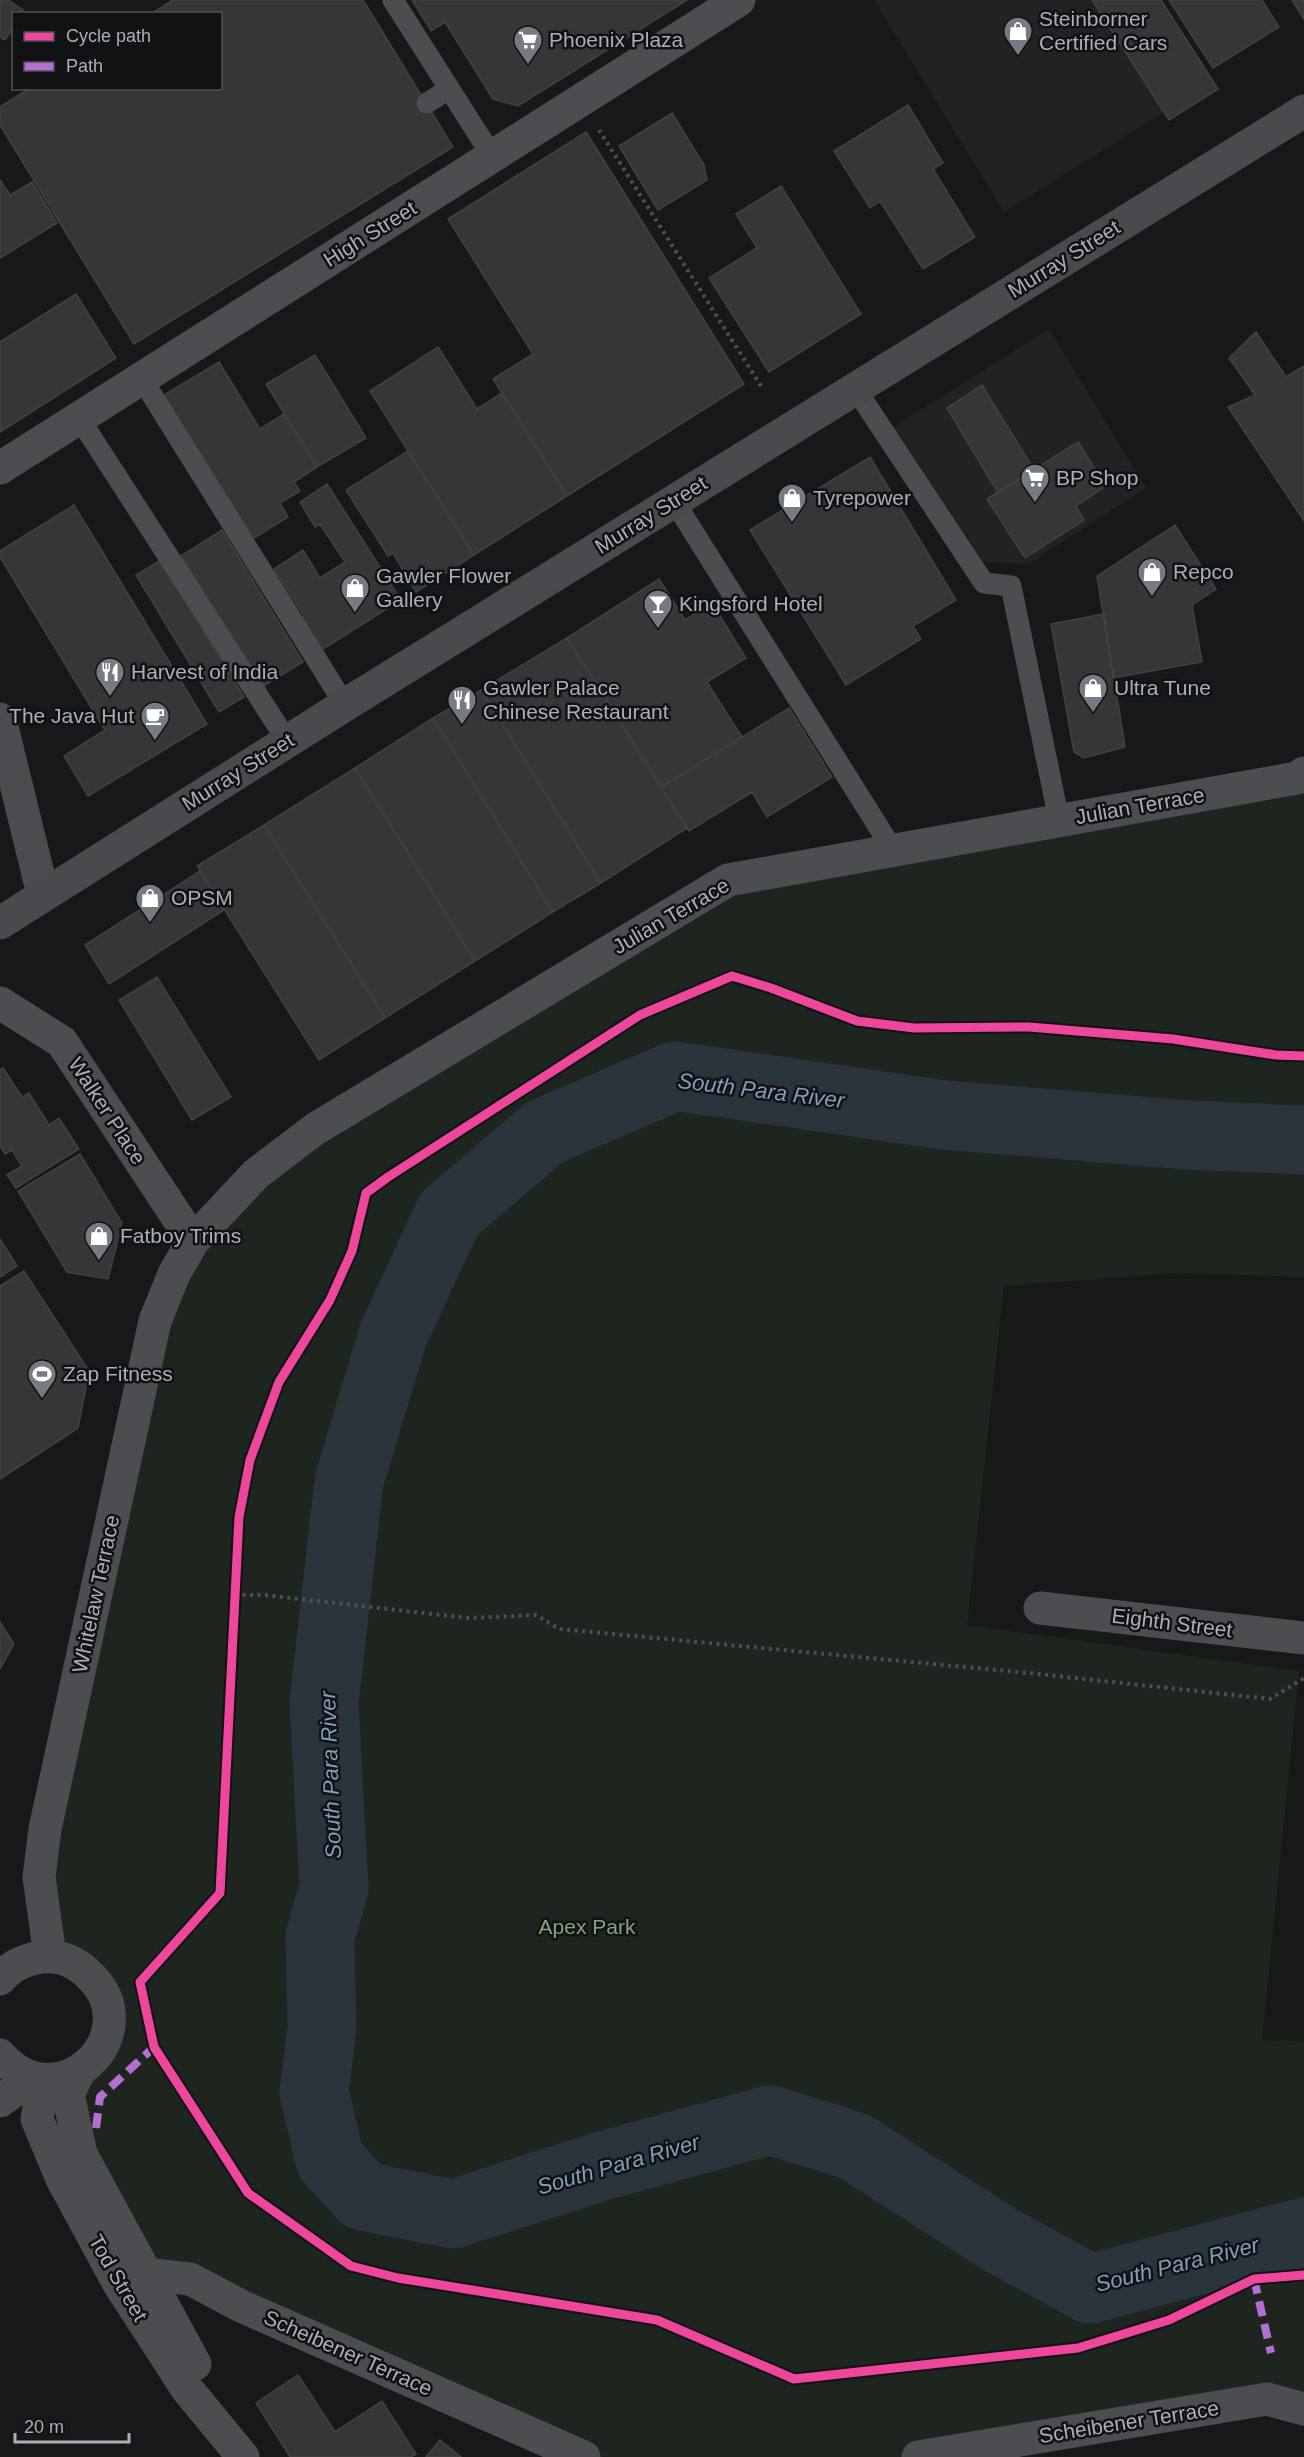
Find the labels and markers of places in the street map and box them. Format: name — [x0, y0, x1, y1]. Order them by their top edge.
place label: Steinborner Certified Cars — [1039, 7, 1167, 54]
shop icon: Steinborner Certified Cars — [1002, 15, 1034, 57]
supermarket icon: Phoenix Plaza — [512, 24, 544, 66]
place label: Phoenix Plaza — [549, 28, 684, 51]
supermarket icon: BP Shop — [1019, 462, 1051, 504]
place label: BP Shop — [1056, 466, 1139, 489]
shop icon: Tyrepower — [776, 482, 808, 524]
place label: Tyrepower — [813, 486, 911, 509]
shop icon: Repco — [1136, 556, 1168, 598]
place label: Repco — [1173, 560, 1234, 583]
place label: Gawler Flower Gallery — [376, 564, 511, 611]
shop icon: Gawler Flower Gallery — [339, 572, 371, 614]
bar icon: Kingsford Hotel — [642, 588, 674, 630]
place label: Kingsford Hotel — [679, 592, 823, 615]
restaurant icon: Harvest of India — [94, 656, 126, 698]
place label: Harvest of India — [131, 660, 278, 683]
shop icon: Ultra Tune — [1077, 672, 1109, 714]
place label: Gawler Palace Chinese Restaurant — [483, 676, 669, 723]
place label: Ultra Tune — [1114, 676, 1211, 699]
restaurant icon: Gawler Palace Chinese Restaurant — [446, 684, 478, 726]
cafe icon: The Java Hut — [139, 700, 171, 742]
place label: The Java Hut — [9, 704, 134, 727]
shop icon: OPSM — [134, 882, 166, 924]
place label: OPSM — [171, 886, 233, 909]
shop icon: Fatboy Trims — [83, 1220, 115, 1262]
place label: Fatboy Trims — [120, 1224, 241, 1247]
sports icon: Zap Fitness — [26, 1358, 58, 1400]
place label: Zap Fitness — [63, 1362, 173, 1385]

